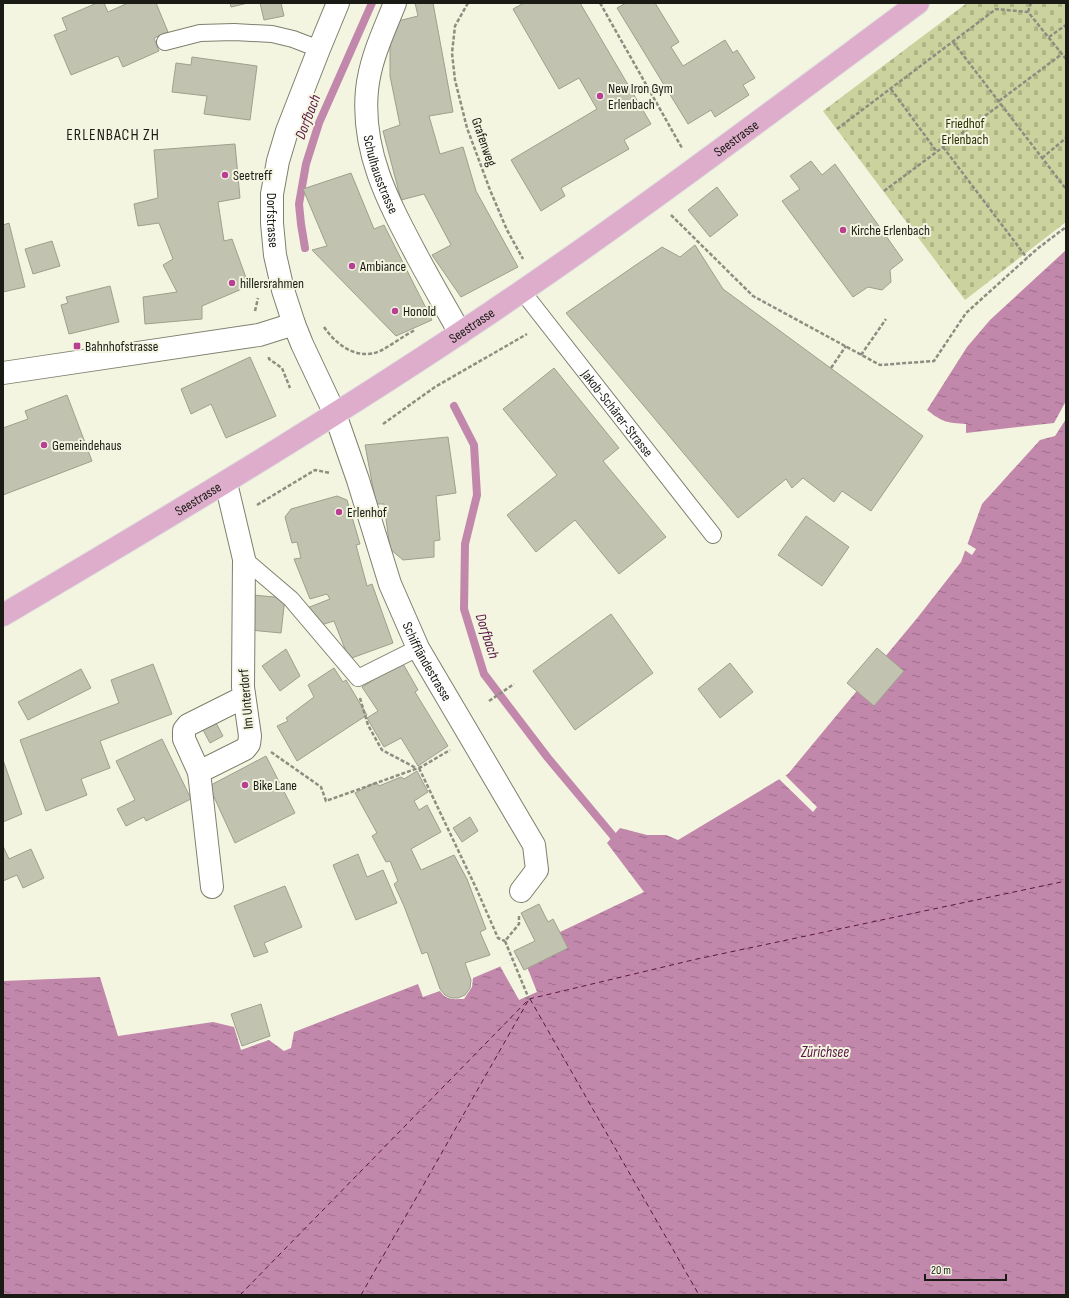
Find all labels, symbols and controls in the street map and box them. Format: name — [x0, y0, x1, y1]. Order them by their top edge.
place label: New Iron Gym Erlenbach — [608, 80, 673, 113]
marker: New Iron Gym Erlenbach — [595, 91, 605, 101]
water label: Dorfbach — [291, 92, 325, 142]
street label: Grafenweg — [468, 115, 500, 169]
park label: Friedhof Erlenbach — [942, 115, 988, 148]
street label: Seestrasse — [710, 116, 762, 160]
district label: ERLENBACH ZH — [66, 126, 160, 145]
street label: Schulhausstrasse — [360, 134, 402, 216]
place label: Seetreff — [233, 167, 273, 184]
marker: Seetreff — [220, 170, 230, 180]
street label: Dorfstrasse — [264, 193, 283, 249]
place label: Kirche Erlenbach — [851, 222, 930, 239]
marker: Kirche Erlenbach — [838, 225, 848, 235]
place label: Ambiance — [359, 258, 406, 275]
marker: Ambiance — [347, 261, 357, 271]
place label: hillersrahmen — [240, 275, 304, 292]
marker: hillersrahmen — [227, 278, 237, 288]
place label: Honold — [403, 303, 436, 320]
street label: Seestrasse — [446, 304, 498, 347]
marker: Honold — [390, 306, 400, 316]
place label: Bahnhofstrasse — [85, 338, 158, 355]
marker: Bahnhofstrasse — [72, 341, 82, 351]
street label: Jakob-Schärer-Strasse — [577, 365, 657, 460]
place label: Gemeindehaus — [52, 437, 122, 454]
marker: Gemeindehaus — [39, 440, 49, 450]
street label: Seestrasse — [172, 478, 224, 519]
place label: Erlenhof — [347, 504, 388, 521]
marker: Erlenhof — [334, 507, 344, 517]
water label: Dorfbach — [471, 611, 503, 661]
street label: Schiffländestrasse — [399, 619, 456, 704]
street label: Im Unterdorf — [235, 667, 257, 730]
place label: Bike Lane — [253, 777, 297, 794]
marker: Bike Lane — [240, 780, 250, 790]
water label: Zürichsee — [800, 1043, 849, 1062]
scale bar — [925, 1256, 1006, 1282]
text: 20 m — [931, 1263, 951, 1278]

